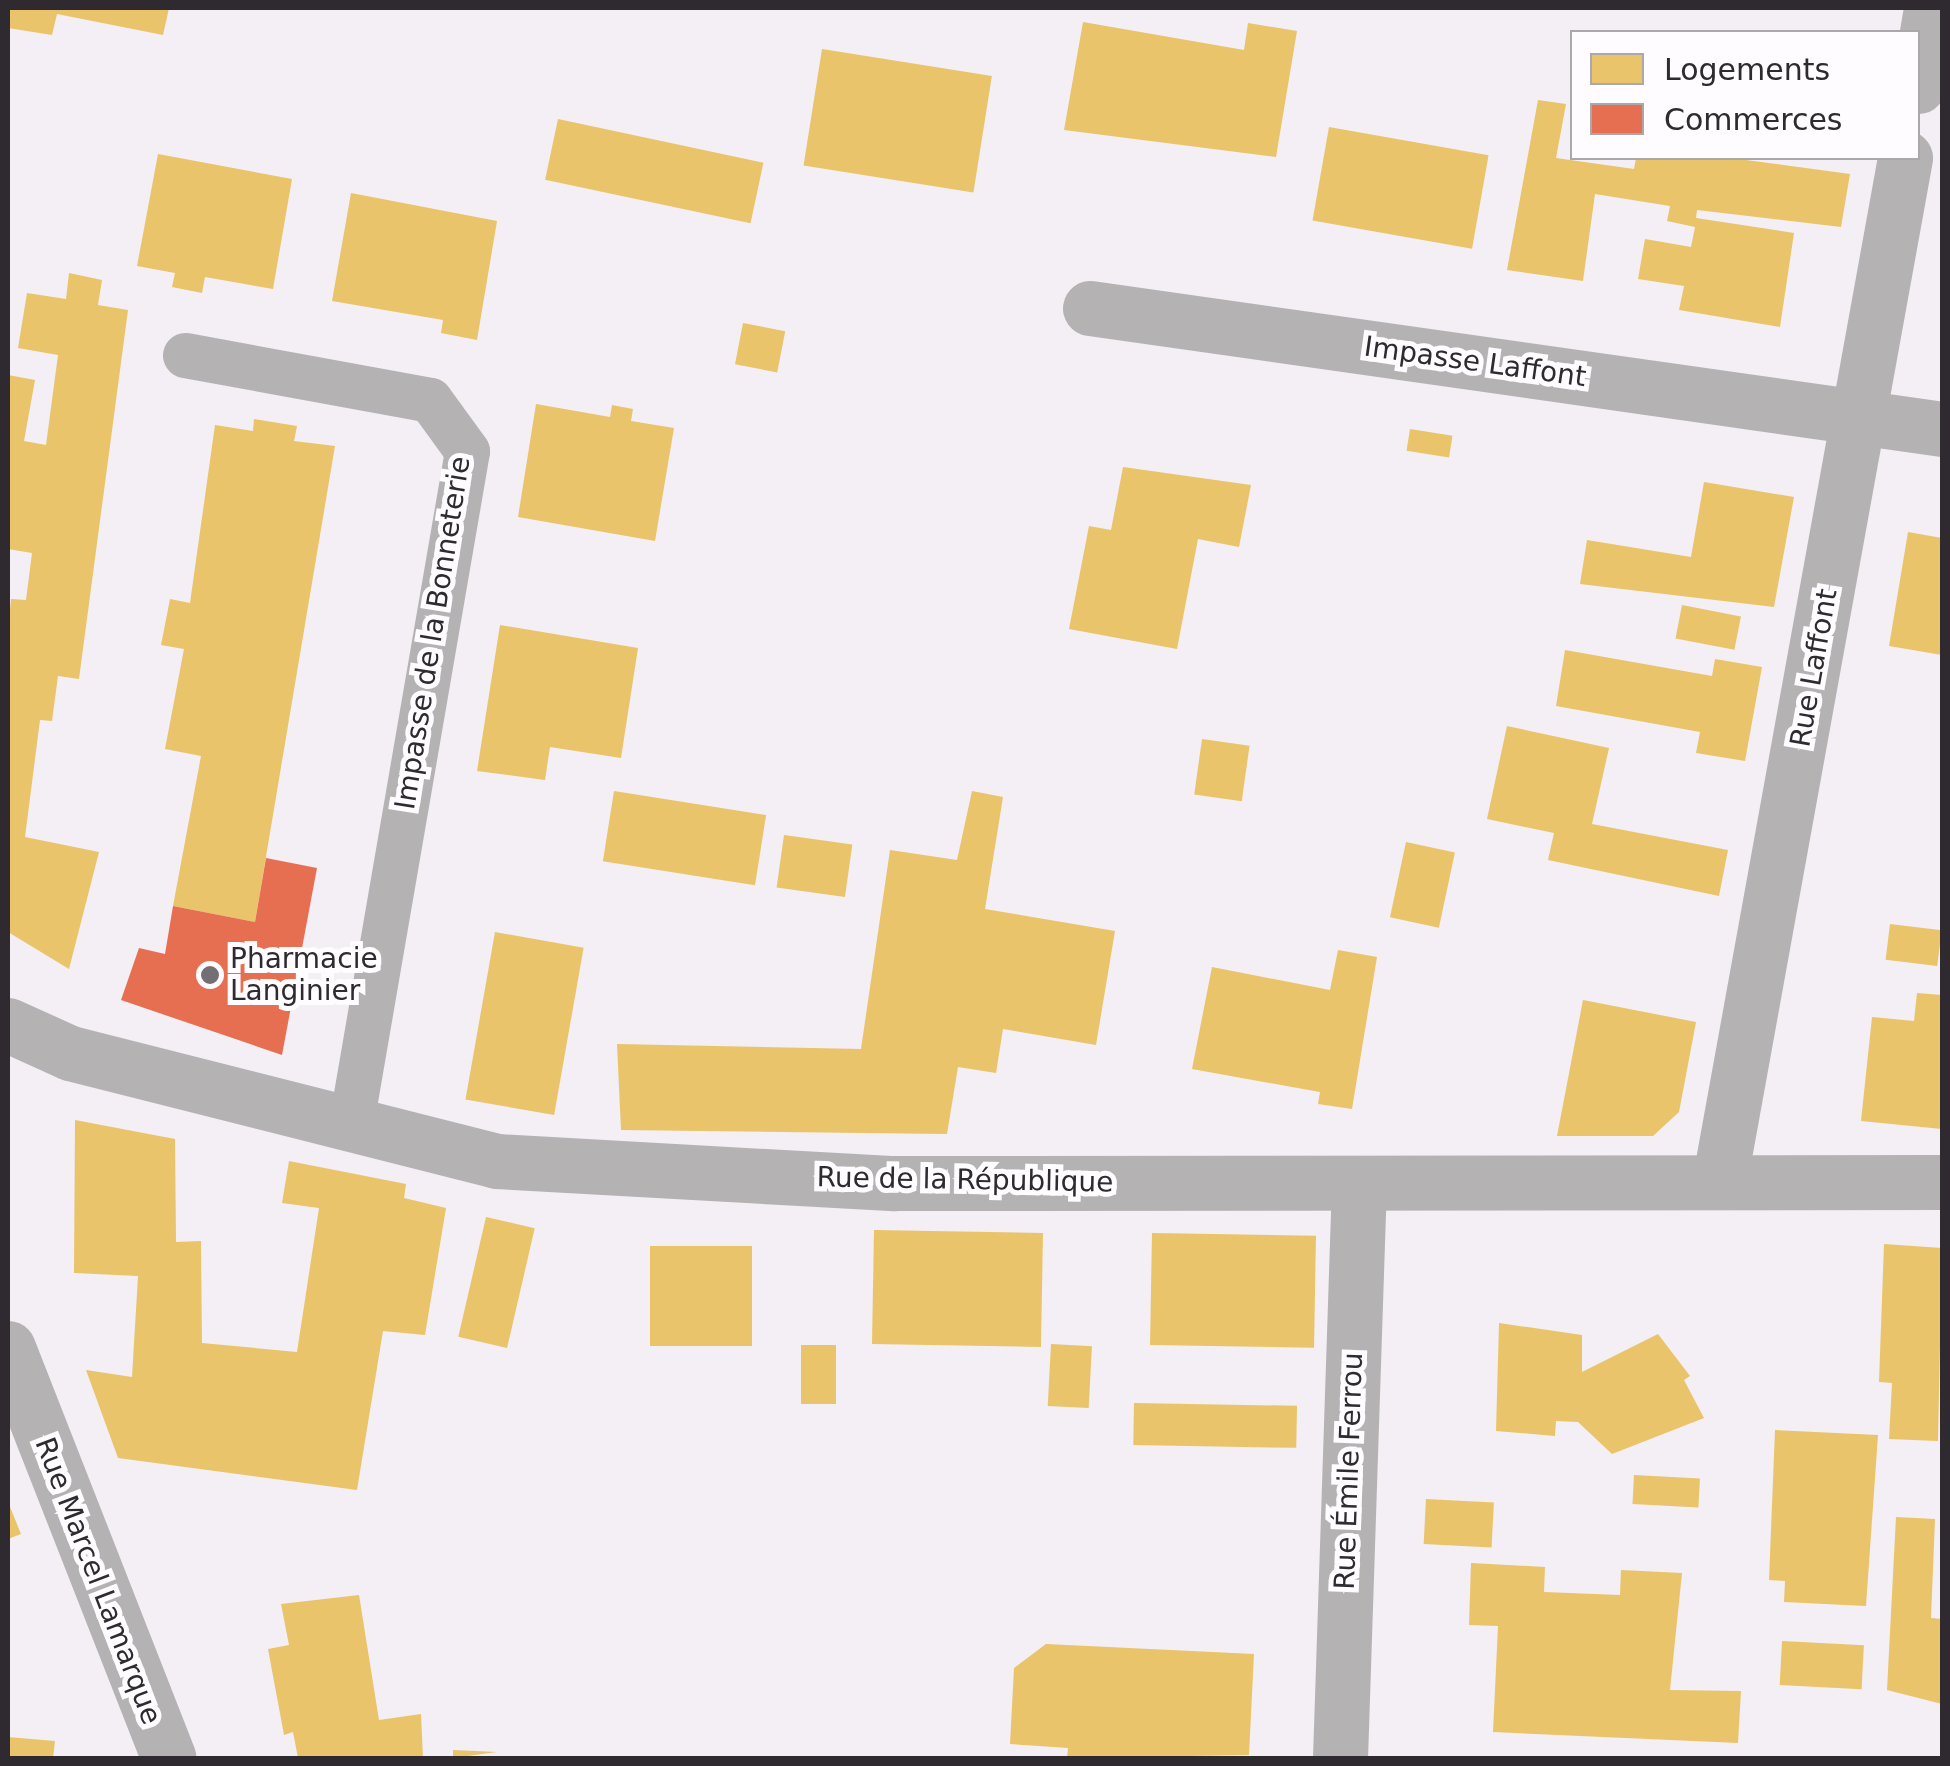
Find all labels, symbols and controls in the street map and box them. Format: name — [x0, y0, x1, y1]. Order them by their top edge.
legend — [1570, 30, 1920, 160]
text: Logements — [1664, 52, 1830, 87]
text: Commerces — [1664, 102, 1842, 137]
street label: Impasse Laffont — [1362, 330, 1588, 394]
street label: Impasse de la Bonneterie — [388, 454, 478, 812]
street label: Rue Laffont — [1784, 586, 1844, 750]
place label: Pharmacie Langinier — [230, 942, 378, 1008]
marker: Pharmacie Langinier — [199, 964, 221, 986]
street label: Rue de la République — [816, 1161, 1114, 1199]
street label: Rue Émile Ferrou — [1328, 1352, 1370, 1590]
street label: Rue Marcel Lamarque — [28, 1433, 168, 1729]

